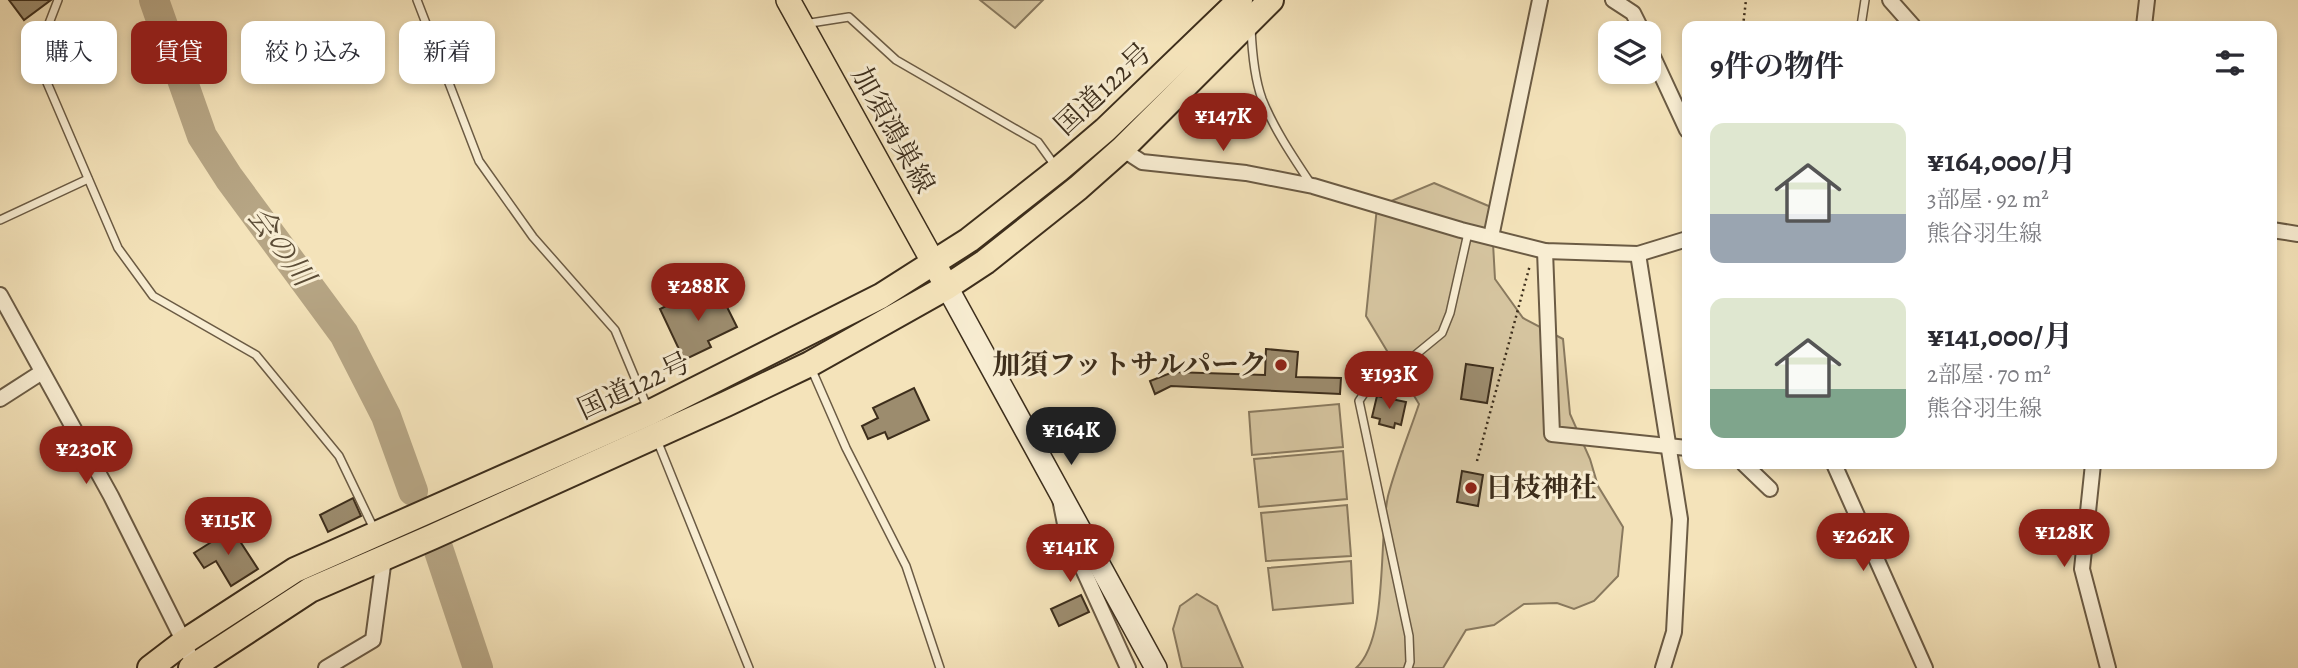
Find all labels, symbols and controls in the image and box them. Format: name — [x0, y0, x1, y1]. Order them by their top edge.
chip: 購入 — [21, 21, 117, 84]
chip: 賃貸 — [131, 21, 227, 84]
chip: 絞り込み — [241, 21, 385, 84]
chip: 新着 — [399, 21, 495, 84]
map controls — [1598, 21, 1661, 84]
button: layers — [1598, 21, 1661, 84]
street label: 国道122号 — [1046, 34, 1160, 144]
icon: filters — [2211, 44, 2249, 82]
text: 9件の物件 — [1710, 46, 1844, 86]
street label: 加須鴻巣線 — [842, 60, 944, 200]
pin: ¥147K — [1174, 94, 1272, 153]
text: ¥147K — [1194, 100, 1252, 131]
text: ¥164,000/月 — [1927, 141, 2076, 181]
icon: home — [1766, 151, 1850, 235]
text: 3部屋 · 92 m² — [1927, 184, 2049, 215]
water label: 会の川 — [238, 198, 325, 297]
text: 熊谷羽生線 — [1927, 218, 2042, 249]
pin: ¥288K — [649, 264, 747, 323]
text: ¥288K — [667, 270, 729, 301]
text: ¥141,000/月 — [1927, 316, 2073, 356]
icon: home — [1766, 326, 1850, 410]
street label: 国道122号 — [572, 343, 696, 429]
place label: 加須フットサルパーク — [992, 346, 1267, 384]
pin: ¥193K — [1340, 352, 1438, 411]
marker: 加須フットサルパーク — [1273, 357, 1289, 373]
text: ¥193K — [1360, 358, 1418, 389]
text: 2部屋 · 70 m² — [1927, 359, 2051, 390]
text: 熊谷羽生線 — [1927, 393, 2042, 424]
pin: ¥164K — [1022, 407, 1120, 467]
text: ¥164K — [1042, 414, 1100, 445]
pin: ¥230K — [37, 426, 135, 486]
text: ¥230K — [56, 433, 116, 464]
place label: 日枝神社 — [1485, 469, 1597, 507]
marker: 日枝神社 — [1463, 480, 1479, 496]
pin: ¥115K — [179, 498, 277, 557]
text: ¥115K — [201, 504, 255, 535]
pin: ¥128K — [2015, 510, 2113, 569]
pin: ¥262K — [1814, 514, 1912, 573]
text: ¥128K — [2035, 516, 2093, 547]
text: ¥262K — [1832, 520, 1894, 551]
pin: ¥141K — [1021, 524, 1119, 584]
text: ¥141K — [1042, 531, 1098, 562]

